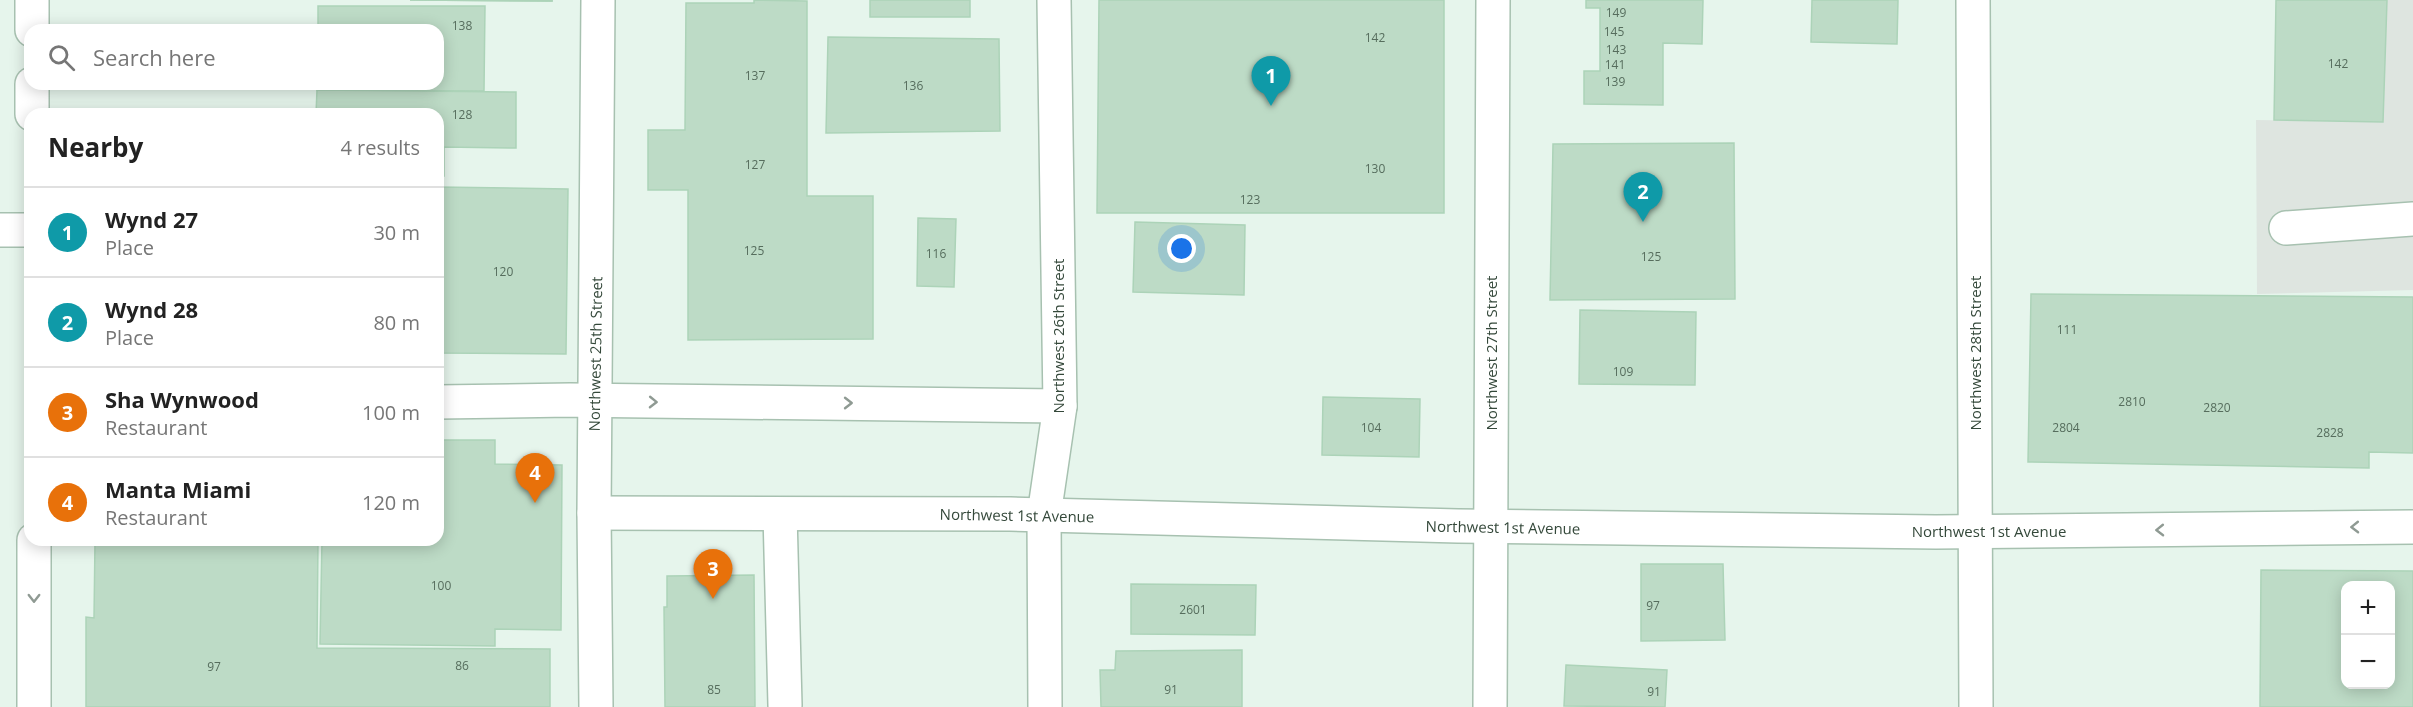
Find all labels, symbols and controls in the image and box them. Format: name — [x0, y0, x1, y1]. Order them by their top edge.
house number: 149 — [1606, 4, 1626, 21]
house number: 138 — [452, 17, 472, 34]
house number: 145 — [1604, 23, 1624, 40]
search box — [24, 24, 444, 90]
house number: 142 — [1365, 29, 1385, 46]
icon: search — [45, 41, 78, 74]
house number: 143 — [1606, 41, 1626, 58]
text: Search here — [93, 42, 216, 72]
house number: 142 — [2328, 55, 2348, 72]
house number: 141 — [1605, 56, 1625, 73]
pin: 1 — [1252, 57, 1290, 106]
house number: 137 — [745, 67, 765, 84]
house number: 139 — [1605, 73, 1625, 90]
house number: 136 — [903, 77, 923, 94]
house number: 128 — [452, 106, 472, 123]
text: Nearby — [48, 129, 143, 165]
text: 4 results — [340, 134, 420, 161]
house number: 127 — [745, 156, 765, 173]
house number: 130 — [1365, 160, 1385, 177]
pin: 2 — [1624, 172, 1662, 222]
house number: 123 — [1240, 191, 1260, 208]
text: Wynd 27 — [105, 204, 198, 234]
text: 1 — [62, 219, 73, 246]
text: 30 m — [373, 219, 420, 246]
text: Place — [105, 234, 154, 261]
your location — [1167, 234, 1196, 263]
house number: 125 — [744, 242, 764, 259]
house number: 116 — [926, 245, 946, 262]
house number: 125 — [1641, 248, 1661, 265]
street label: Northwest 26th Street — [1048, 259, 1068, 413]
house number: 120 — [493, 263, 513, 280]
street label: Northwest 25th Street — [584, 276, 606, 432]
street label: Northwest 27th Street — [1481, 276, 1501, 430]
street label: Northwest 28th Street — [1965, 276, 1985, 430]
text: Wynd 28 — [105, 294, 198, 324]
text: 2 — [62, 309, 73, 336]
text: 80 m — [373, 309, 420, 336]
house number: 111 — [2057, 321, 2077, 338]
text: Place — [105, 324, 154, 351]
house number: 109 — [1613, 363, 1633, 380]
text: Sha Wynwood — [105, 384, 259, 414]
house number: 2810 — [2118, 393, 2146, 410]
one-way arrow — [648, 396, 657, 408]
one-way arrow — [843, 397, 852, 409]
text: 3 — [62, 399, 73, 426]
text: 100 m — [362, 399, 420, 426]
house number: 2820 — [2203, 399, 2231, 416]
text: Restaurant — [105, 414, 207, 441]
house number: 104 — [1361, 419, 1381, 436]
house number: 2804 — [2052, 419, 2080, 436]
house number: 2828 — [2316, 424, 2344, 441]
pin: 4 — [516, 454, 554, 503]
text: Manta Miami — [105, 474, 251, 504]
text: 4 — [62, 489, 73, 516]
text: 120 m — [362, 489, 420, 516]
text: Restaurant — [105, 504, 207, 531]
street label: Northwest 1st Avenue — [940, 504, 1094, 526]
street label: Northwest 1st Avenue — [1426, 516, 1580, 538]
street label: Northwest 1st Avenue — [1912, 521, 2066, 541]
one-way arrow — [2350, 521, 2359, 533]
one-way arrow — [2155, 524, 2164, 536]
pin: 3 — [694, 550, 732, 599]
house number: 100 — [431, 577, 451, 594]
map controls — [2341, 581, 2395, 689]
button: + — [2341, 581, 2395, 635]
one-way arrow — [28, 594, 40, 603]
house number: 97 — [1646, 597, 1660, 614]
house number: 2601 — [1179, 601, 1207, 618]
button: − — [2341, 635, 2395, 689]
house number: 86 — [455, 657, 469, 674]
house number: 97 — [207, 658, 221, 675]
house number: 85 — [707, 681, 721, 698]
house number: 91 — [1164, 681, 1178, 698]
house number: 91 — [1647, 683, 1661, 700]

